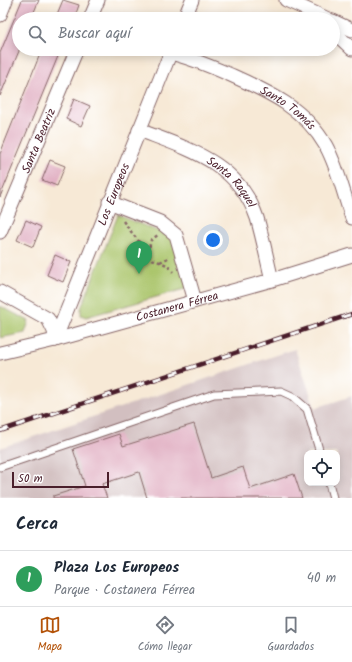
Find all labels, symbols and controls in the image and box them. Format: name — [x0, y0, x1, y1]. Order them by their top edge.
search box — [12, 12, 340, 56]
text: Buscar aquí — [58, 22, 131, 46]
icon: search — [26, 23, 48, 45]
street label: Santo Tomás — [257, 81, 320, 134]
street label: Santa Beatriz — [17, 105, 61, 176]
street label: Santa Raquel — [203, 152, 261, 211]
street label: Los Europeos — [93, 160, 135, 229]
your location — [203, 230, 223, 250]
pin: 1 — [126, 241, 152, 274]
street label: Costanera Férrea — [134, 286, 221, 327]
map controls — [304, 450, 340, 486]
button: locate — [304, 450, 340, 486]
scale bar — [12, 470, 109, 489]
text: 50 m — [18, 470, 43, 488]
text: Cerca — [16, 511, 58, 538]
text: Plaza Los Europeos — [54, 556, 179, 580]
text: 1 — [27, 568, 31, 589]
text: 40 m — [307, 568, 336, 589]
text: Parque · Costanera Férrea — [54, 580, 195, 601]
tab: Mapa — [38, 614, 62, 656]
tab: Cómo llegar — [138, 614, 192, 656]
tab: Guardados — [268, 614, 314, 656]

